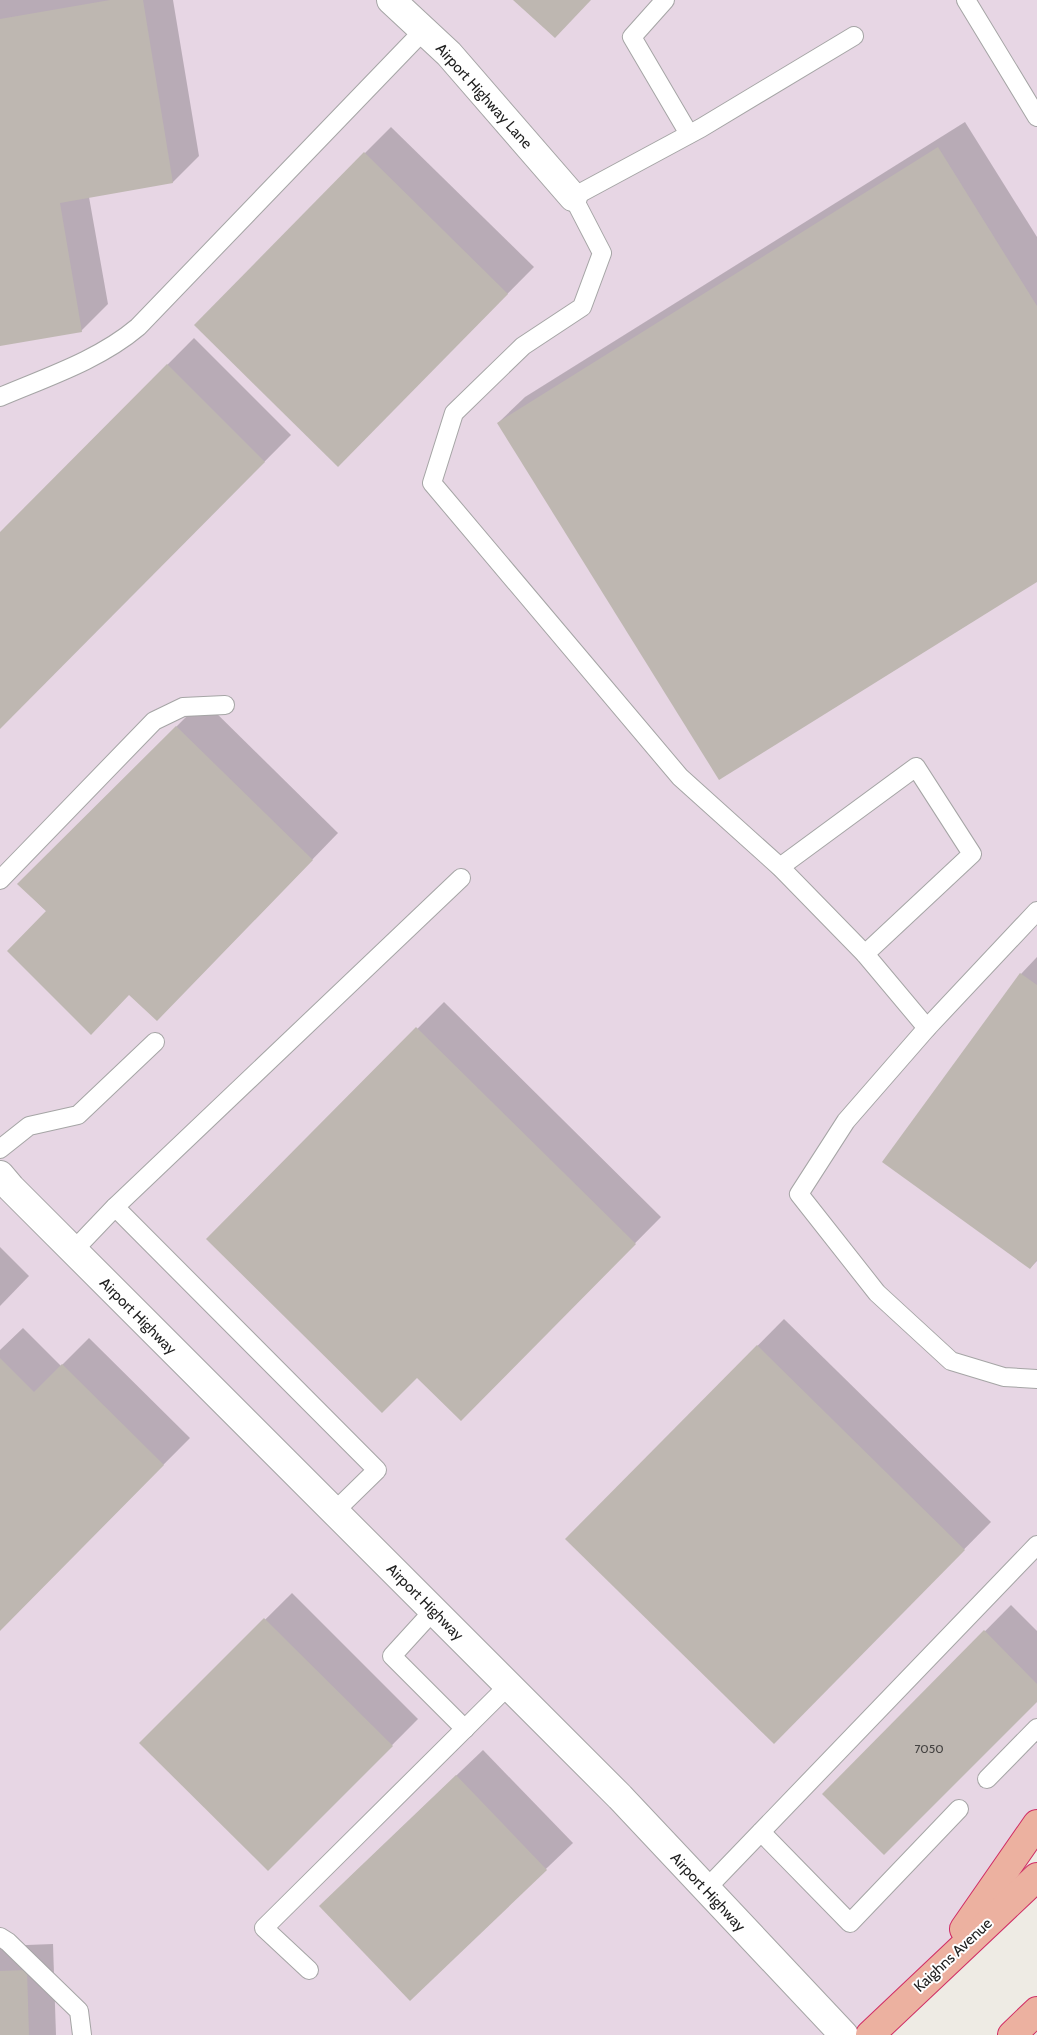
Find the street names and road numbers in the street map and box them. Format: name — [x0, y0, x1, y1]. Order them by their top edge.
street label: Airport Highway Lane — [432, 40, 536, 153]
street label: Airport Highway — [96, 1274, 180, 1358]
street label: Airport Highway — [383, 1560, 467, 1644]
street label: Airport Highway — [667, 1849, 749, 1936]
street label: Kaighns Avenue — [910, 1914, 996, 1996]

